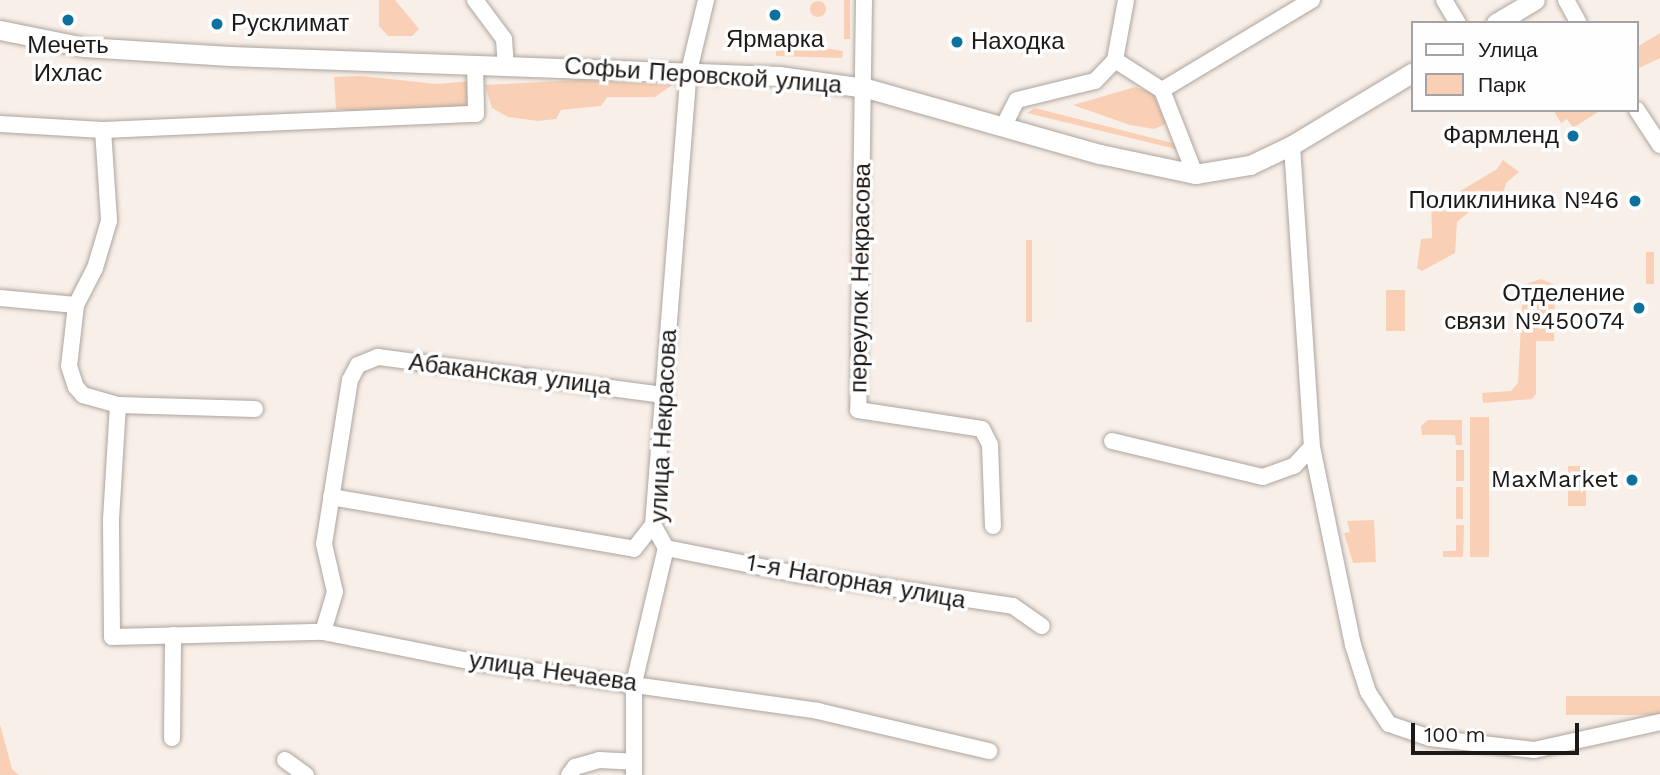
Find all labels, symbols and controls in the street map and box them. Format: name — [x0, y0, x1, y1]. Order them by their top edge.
marker: Ярмарка — [767, 7, 783, 23]
place label: Русклимат — [231, 10, 349, 38]
marker: Мечеть Ихлас — [60, 12, 76, 28]
marker: Русклимат — [209, 16, 225, 32]
legend — [1412, 21, 1639, 112]
place label: Ярмарка — [726, 26, 824, 54]
place label: Находка — [971, 28, 1065, 56]
place label: Мечеть Ихлас — [27, 32, 109, 88]
marker: Находка — [949, 34, 965, 50]
text: Улица — [1478, 37, 1538, 62]
street label: Софьи Перовской улица — [563, 52, 843, 100]
text: Парк — [1478, 72, 1526, 97]
place label: Фармленд — [1443, 122, 1559, 150]
marker: Фармленд — [1565, 128, 1581, 144]
street label: переулок Некрасова — [845, 163, 877, 393]
place label: Поликлиника №46 — [1409, 187, 1619, 215]
marker: Поликлиника №46 — [1625, 191, 1645, 211]
place label: Отделение связи №450074 — [1444, 280, 1625, 336]
marker: Отделение связи №450074 — [1631, 300, 1647, 316]
street label: улица Некрасова — [645, 329, 683, 523]
street label: Абаканская улица — [407, 348, 613, 402]
place label: MaxMarket — [1491, 466, 1618, 494]
marker: MaxMarket — [1624, 472, 1640, 488]
street label: 1-я Нагорная улица — [744, 549, 968, 615]
street label: улица Нечаева — [467, 646, 639, 698]
scale bar — [1415, 708, 1583, 752]
text: 100 m — [1424, 722, 1486, 747]

